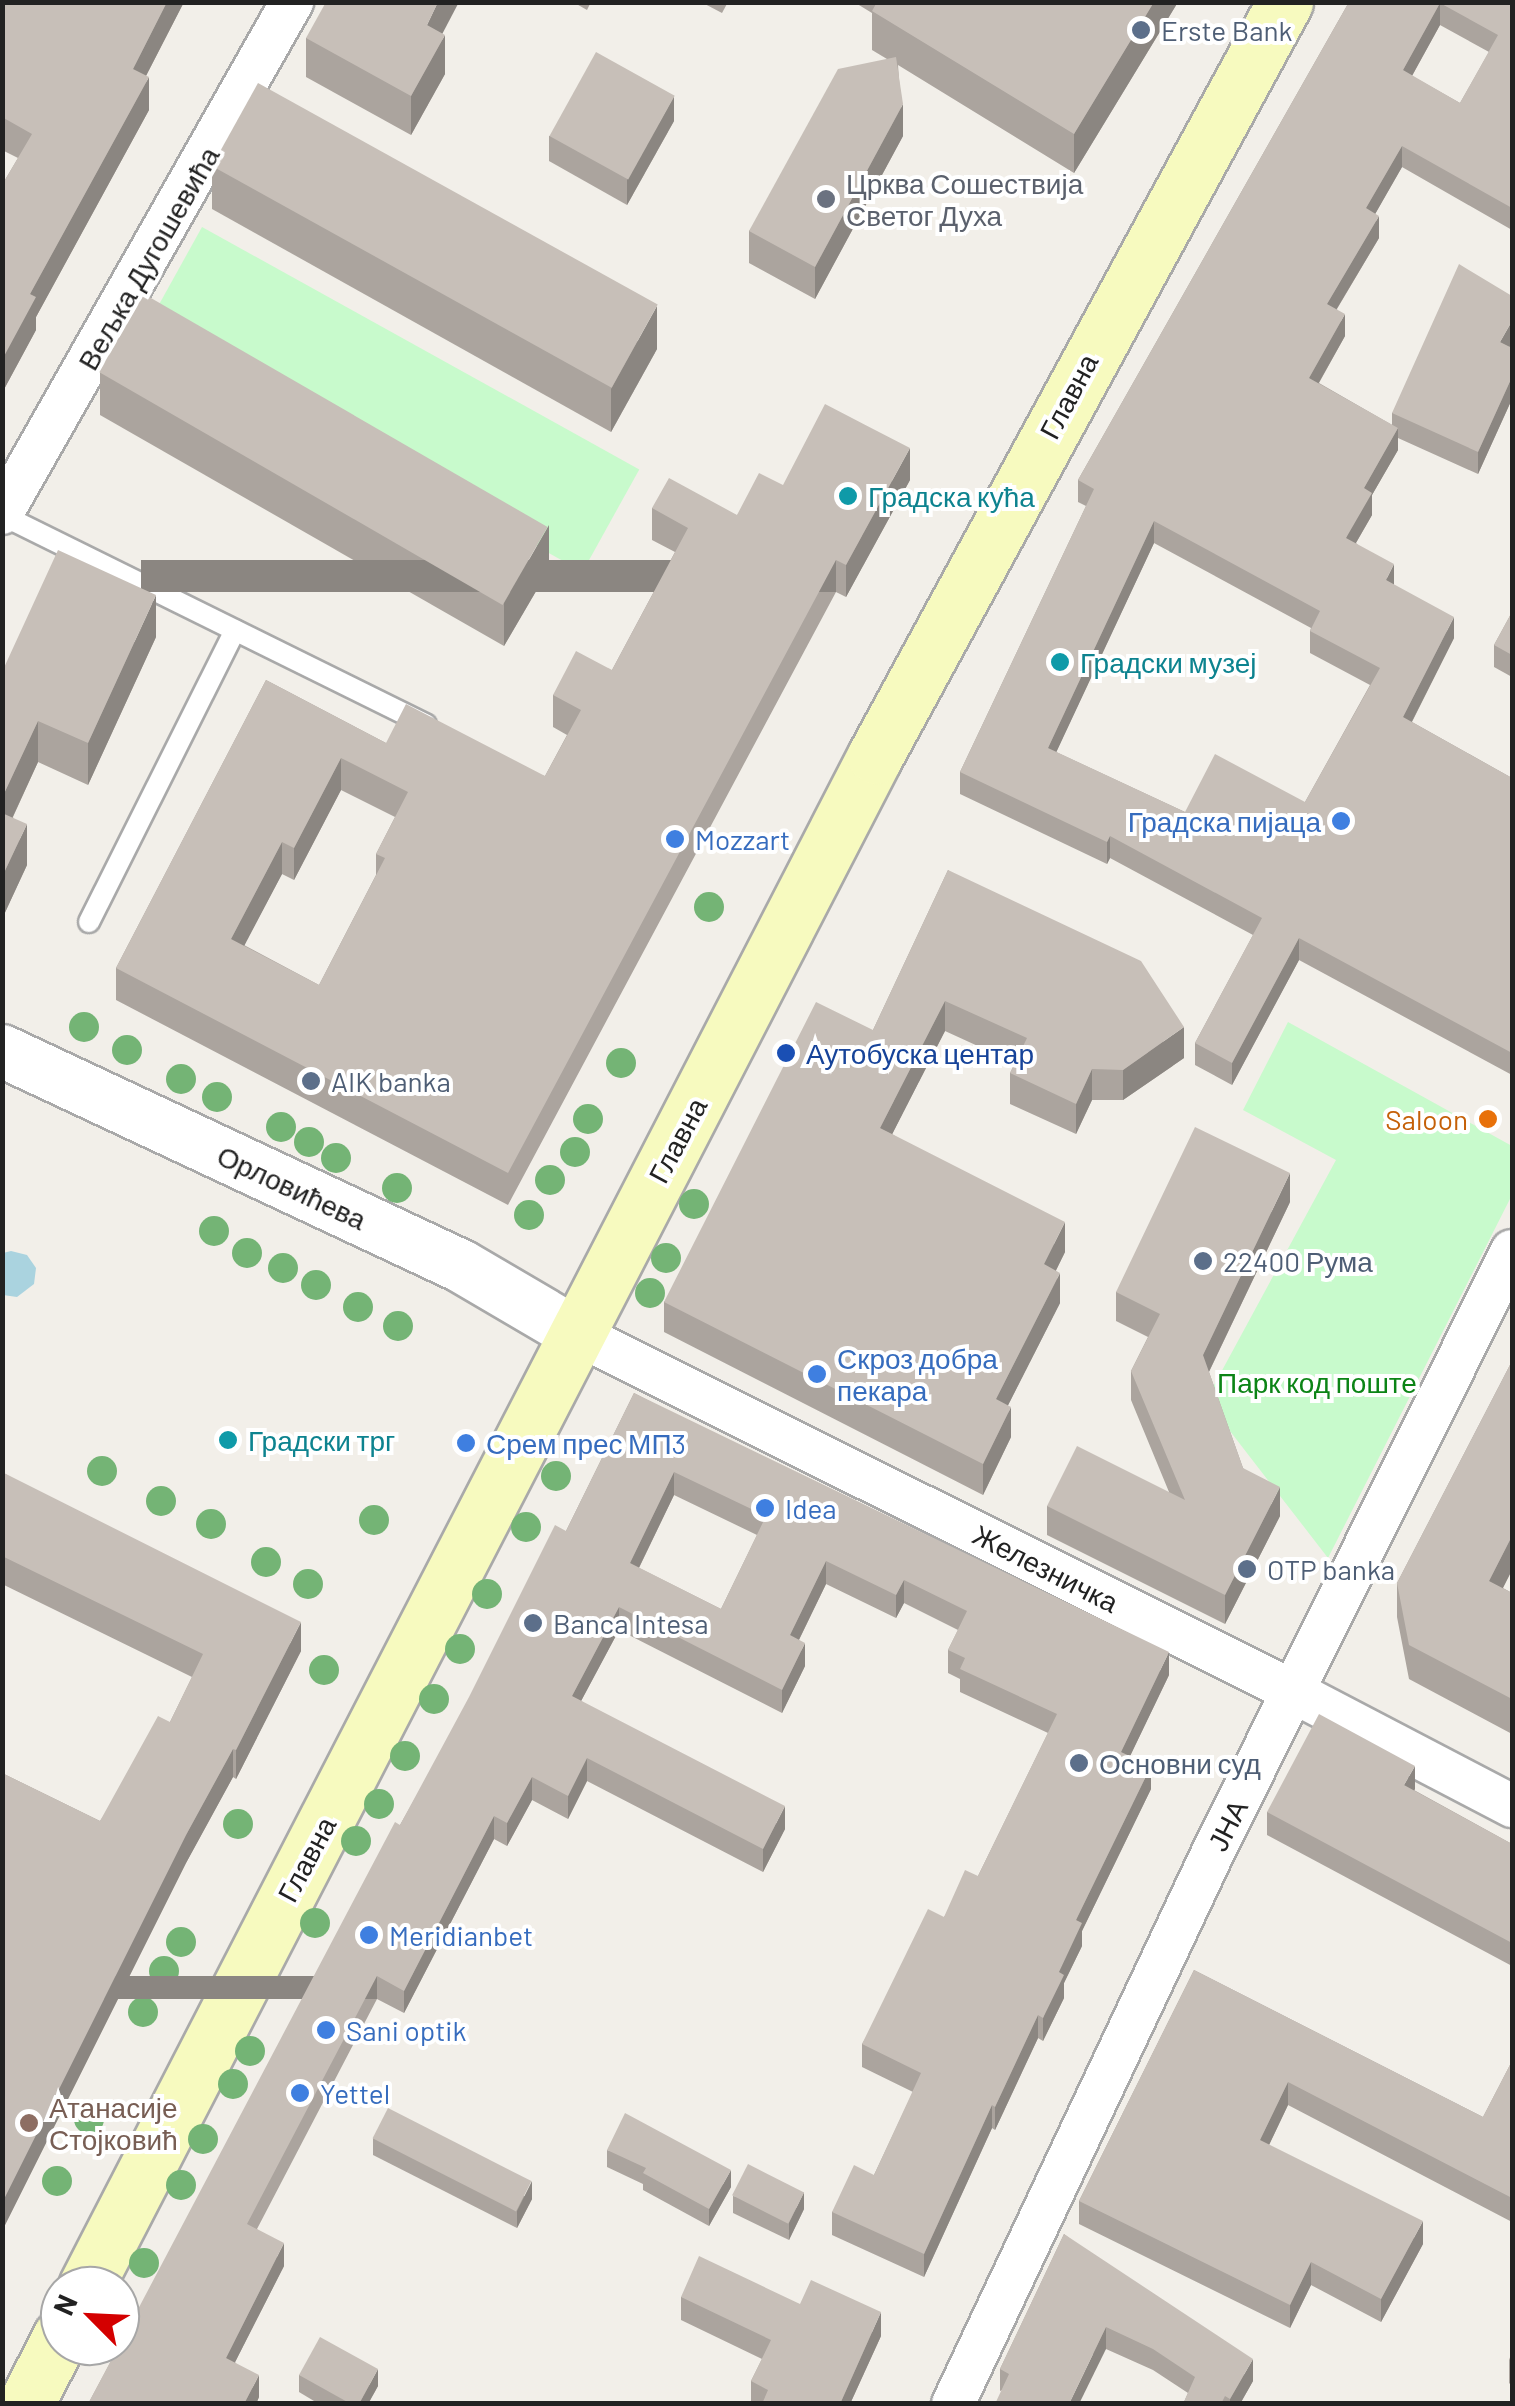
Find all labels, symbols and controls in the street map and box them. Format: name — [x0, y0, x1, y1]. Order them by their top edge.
place label: Erste Bank — [1161, 13, 1293, 47]
marker: Erste Bank — [1130, 19, 1152, 41]
street label: Вељка Дугошевића — [70, 140, 226, 376]
place label: Црква Сошествија Светог Духа — [846, 166, 1083, 232]
marker: Црква Сошествија Светог Духа — [815, 188, 837, 210]
street label: Главна — [1032, 348, 1104, 444]
place label: Градска кућа — [868, 479, 1035, 513]
marker: Градска кућа — [837, 485, 859, 507]
place label: Градски музеј — [1080, 645, 1256, 679]
marker: Градски музеј — [1049, 651, 1071, 673]
place label: Градска пијаца — [1128, 804, 1321, 838]
marker: Градска пијаца — [1330, 810, 1352, 832]
place label: Mozzart — [695, 822, 790, 856]
marker: Mozzart — [664, 828, 686, 850]
place label: Аутобуска центар — [806, 1036, 1034, 1070]
marker: Аутобуска центар — [775, 1042, 797, 1064]
place label: AIK banka — [331, 1064, 451, 1098]
marker: AIK banka — [300, 1070, 322, 1092]
street label: Главна — [641, 1092, 713, 1188]
place label: Saloon — [1385, 1102, 1468, 1136]
marker: Saloon — [1477, 1108, 1499, 1130]
street label: Орловићева — [212, 1138, 372, 1236]
place label: 22400 Рума — [1223, 1244, 1373, 1278]
marker: 22400 Рума — [1192, 1250, 1214, 1272]
place label: Скроз добра пекара — [837, 1341, 998, 1407]
marker: Скроз добра пекара — [806, 1363, 828, 1385]
park label: Парк код поште — [1217, 1365, 1417, 1399]
place label: Градски трг — [248, 1423, 395, 1457]
place label: Срем прес МП3 — [486, 1426, 686, 1460]
marker: Градски трг — [217, 1429, 239, 1451]
marker: Срем прес МП3 — [455, 1432, 477, 1454]
place label: Idea — [785, 1491, 837, 1525]
marker: Idea — [754, 1497, 776, 1519]
street label: Железничка — [968, 1517, 1124, 1619]
place label: OTP banka — [1267, 1552, 1395, 1586]
marker: OTP banka — [1236, 1558, 1258, 1580]
place label: Banca Intesa — [553, 1606, 709, 1640]
marker: Banca Intesa — [522, 1612, 544, 1634]
place label: Основни суд — [1099, 1746, 1261, 1780]
marker: Основни суд — [1068, 1752, 1090, 1774]
street label: ЈНА — [1200, 1794, 1254, 1856]
street label: Главна — [270, 1811, 342, 1907]
place label: Meridianbet — [389, 1918, 533, 1952]
marker: Meridianbet — [358, 1924, 380, 1946]
place label: Sani optik — [346, 2013, 467, 2047]
marker: Sani optik — [315, 2019, 337, 2041]
place label: Yettel — [320, 2076, 390, 2110]
marker: Yettel — [289, 2082, 311, 2104]
place label: Атанасије Стојковић — [49, 2090, 178, 2156]
marker: Атанасије Стојковић — [18, 2112, 40, 2134]
north arrow — [40, 2266, 140, 2366]
text: N — [45, 2289, 84, 2320]

